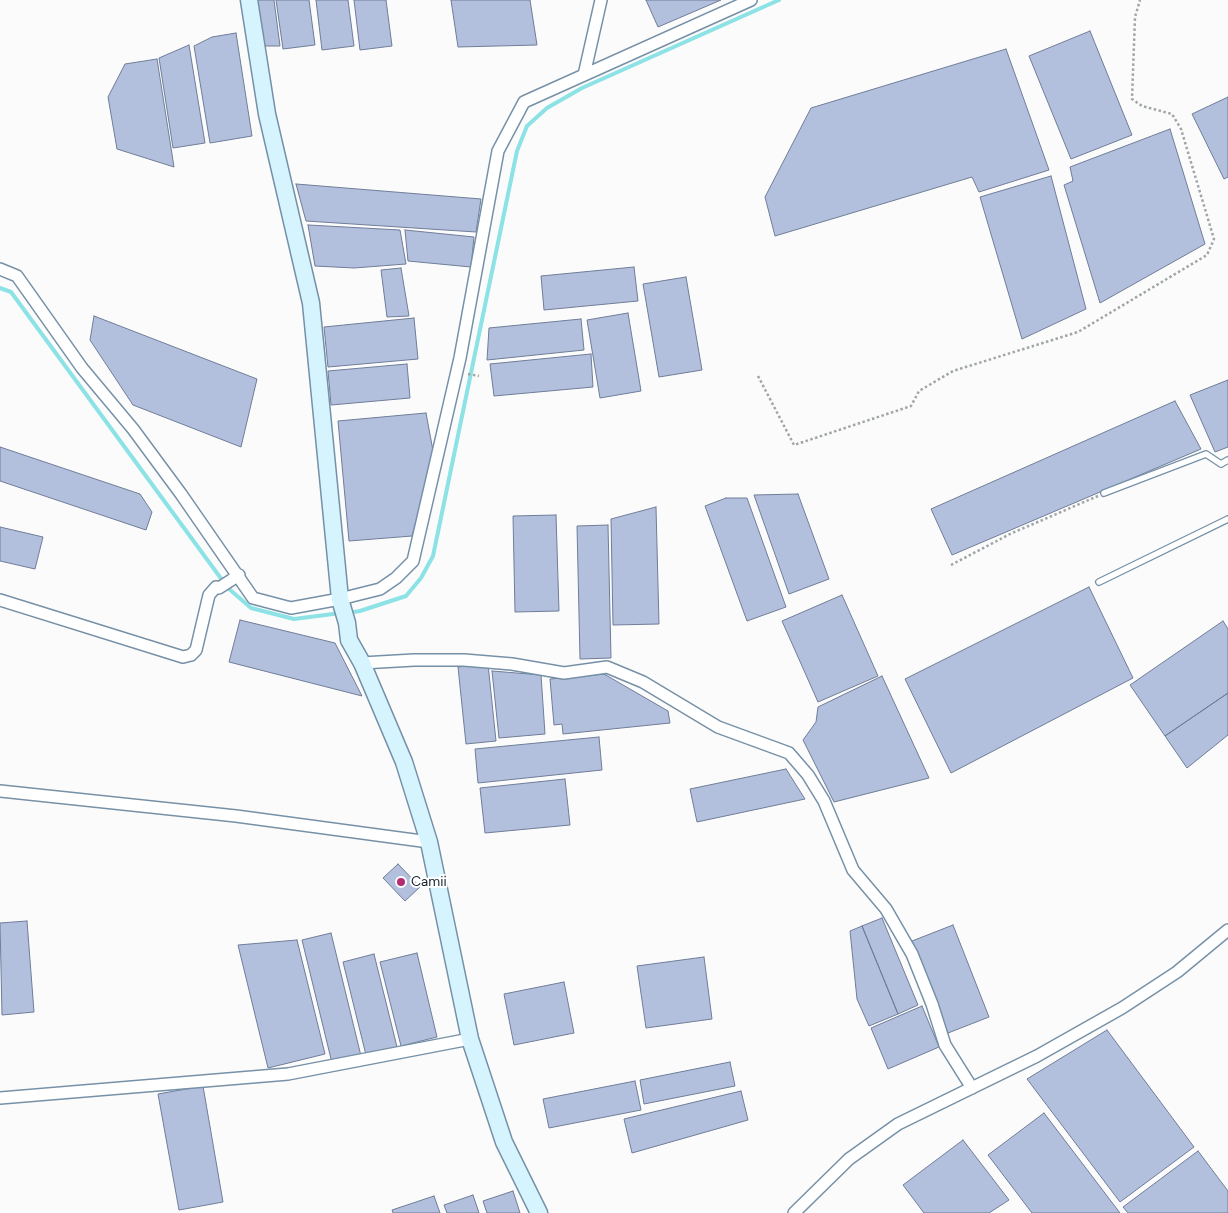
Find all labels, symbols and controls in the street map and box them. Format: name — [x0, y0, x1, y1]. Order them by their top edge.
place label: Camii — [411, 874, 447, 890]
marker: Camii — [395, 876, 407, 888]

